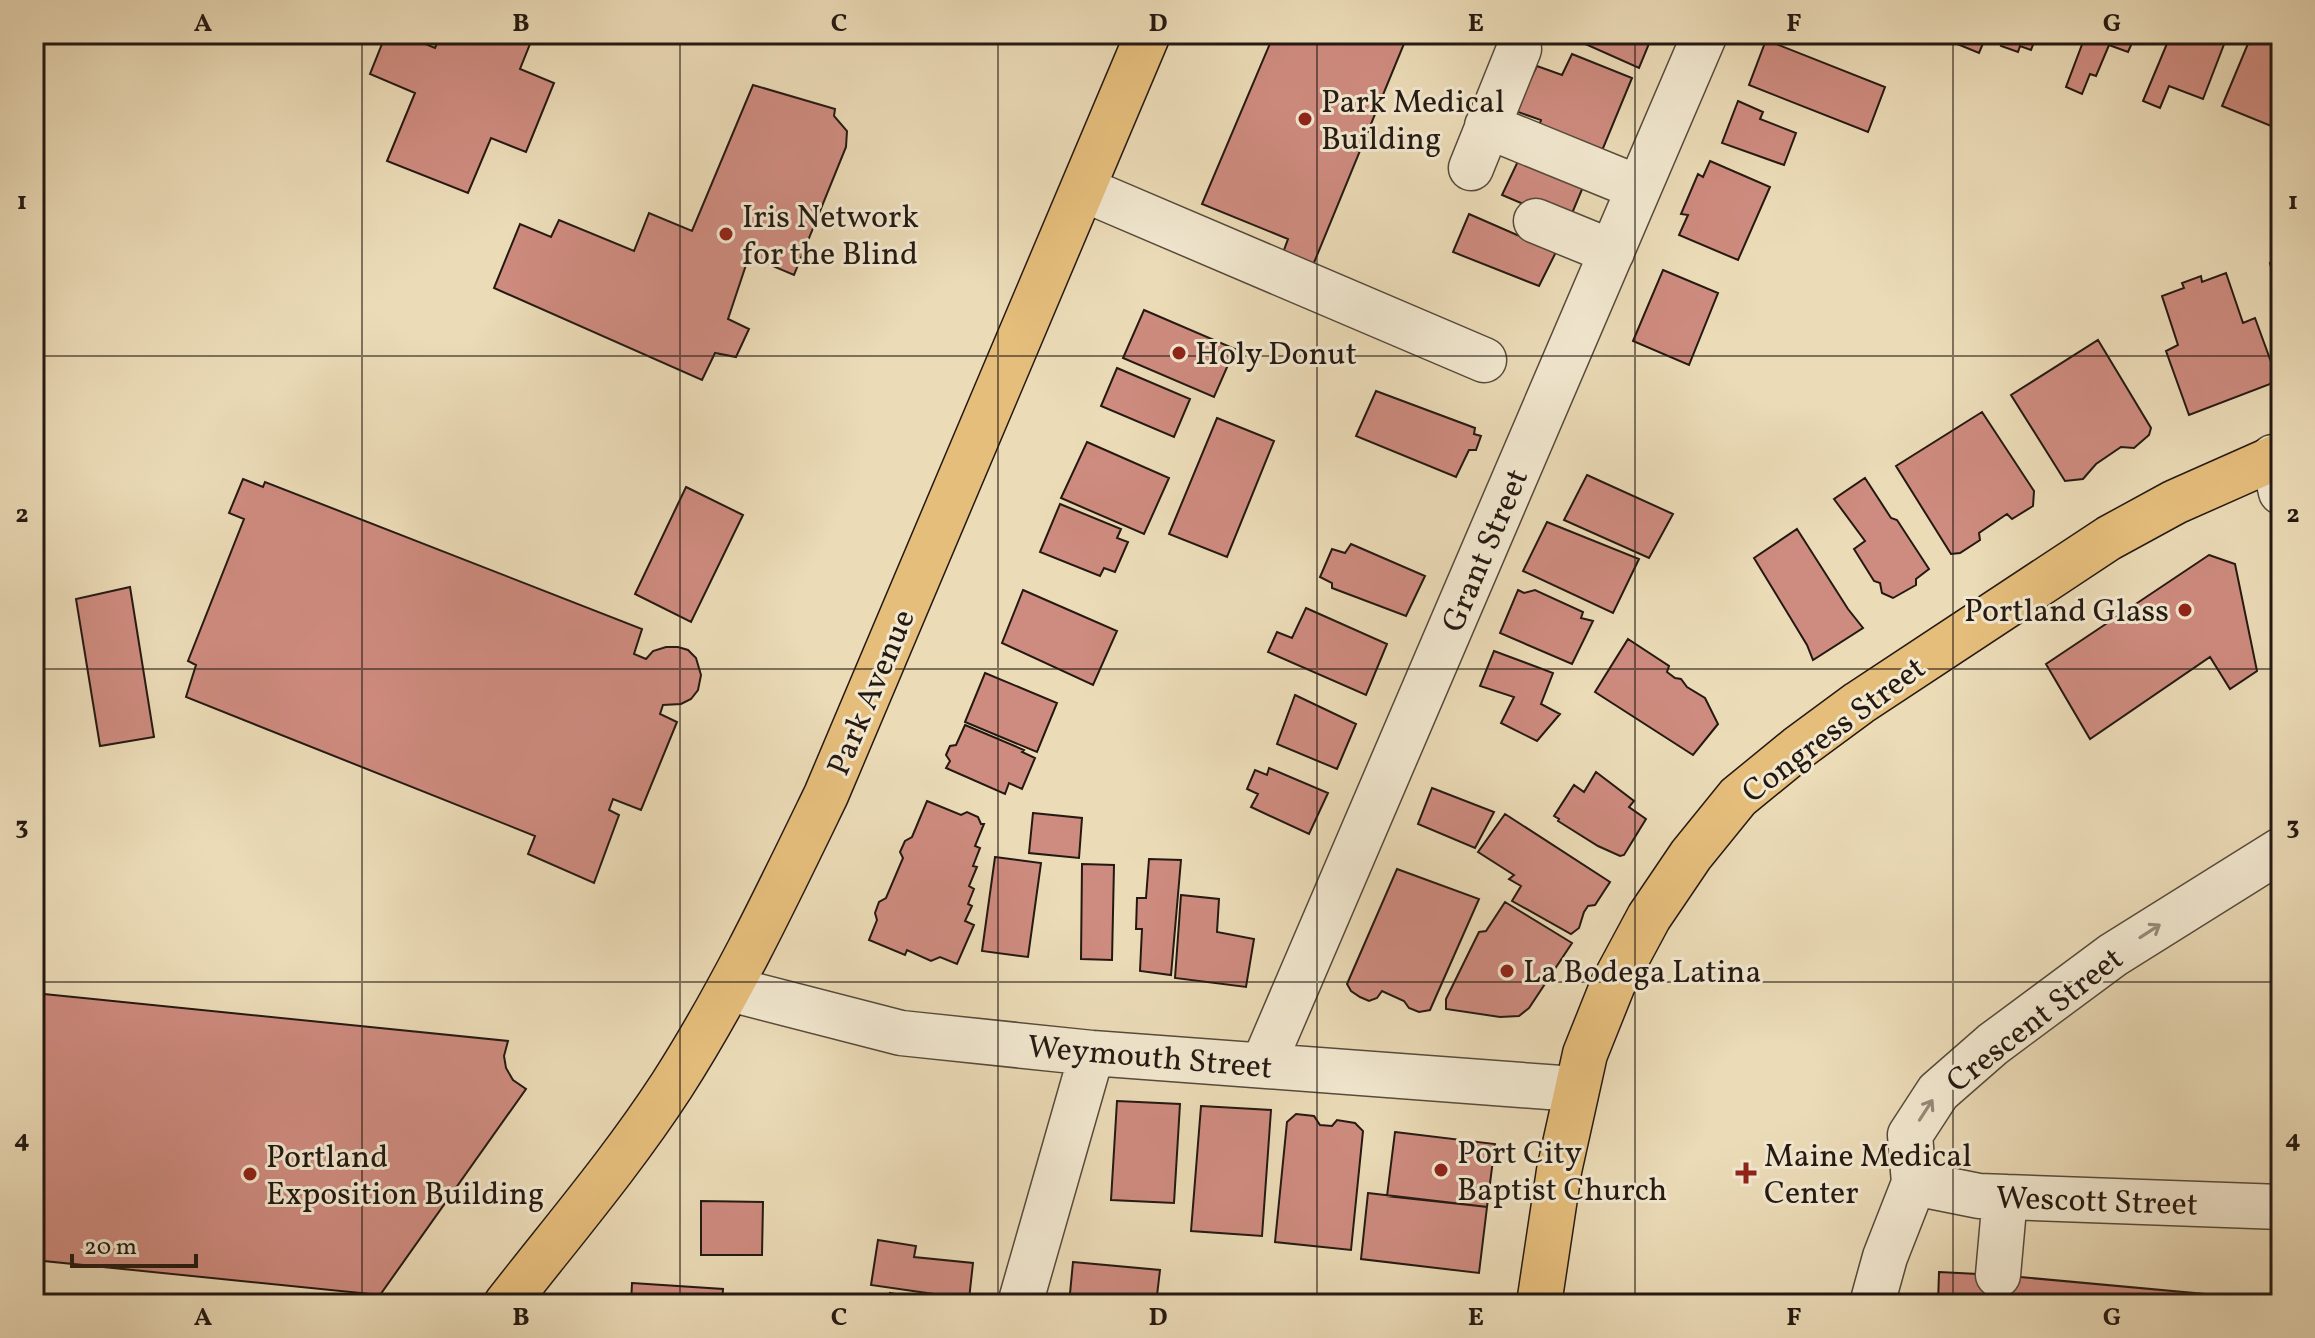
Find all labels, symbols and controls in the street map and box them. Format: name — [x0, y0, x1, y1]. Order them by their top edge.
text: A — [194, 6, 213, 42]
text: B — [512, 6, 530, 42]
text: C — [831, 6, 847, 42]
text: D — [1148, 6, 1168, 42]
text: E — [1468, 6, 1484, 42]
text: F — [1786, 6, 1802, 42]
text: G — [2103, 6, 2121, 42]
place label: Park Medical Building — [1321, 82, 1505, 163]
marker: Park Medical Building — [1296, 110, 1314, 128]
text: 1 — [17, 184, 27, 220]
text: 1 — [2288, 184, 2298, 220]
place label: Iris Network for the Blind — [742, 197, 919, 278]
marker: Iris Network for the Blind — [717, 225, 735, 243]
place label: Holy Donut — [1195, 334, 1357, 378]
marker: Holy Donut — [1170, 344, 1188, 362]
street label: Grant Street — [1433, 463, 1541, 640]
text: 2 — [15, 497, 29, 533]
text: 2 — [2286, 497, 2300, 533]
place label: Portland Glass — [1964, 591, 2169, 635]
marker: Portland Glass — [2176, 601, 2194, 619]
street label: Park Avenue — [818, 603, 927, 783]
street label: Congress Street — [1734, 648, 1936, 815]
text: 3 — [15, 809, 29, 845]
text: 3 — [2286, 809, 2300, 845]
one-way arrow — [2139, 923, 2161, 940]
street label: Crescent Street — [1938, 938, 2133, 1104]
place label: La Bodega Latina — [1523, 952, 1761, 996]
marker: La Bodega Latina — [1498, 962, 1516, 980]
street label: Weymouth Street — [1025, 1026, 1274, 1092]
one-way arrow — [1918, 1099, 1935, 1121]
text: 4 — [14, 1122, 30, 1158]
text: 4 — [2285, 1122, 2301, 1158]
place label: Port City Baptist Church — [1457, 1133, 1667, 1214]
place label: Maine Medical Center — [1764, 1136, 1972, 1217]
place label: Portland Exposition Building — [266, 1137, 544, 1218]
marker: Port City Baptist Church — [1432, 1161, 1450, 1179]
marker: Maine Medical Center — [1735, 1162, 1757, 1184]
marker: Portland Exposition Building — [241, 1165, 259, 1183]
street label: Wescott Street — [1995, 1177, 2199, 1229]
scale bar — [72, 1218, 196, 1268]
text: 20 m — [84, 1231, 137, 1265]
text: A — [194, 1300, 213, 1336]
text: B — [512, 1300, 530, 1336]
text: C — [831, 1300, 847, 1336]
text: D — [1148, 1300, 1168, 1336]
text: E — [1468, 1300, 1484, 1336]
text: F — [1786, 1300, 1802, 1336]
text: G — [2103, 1300, 2121, 1336]

